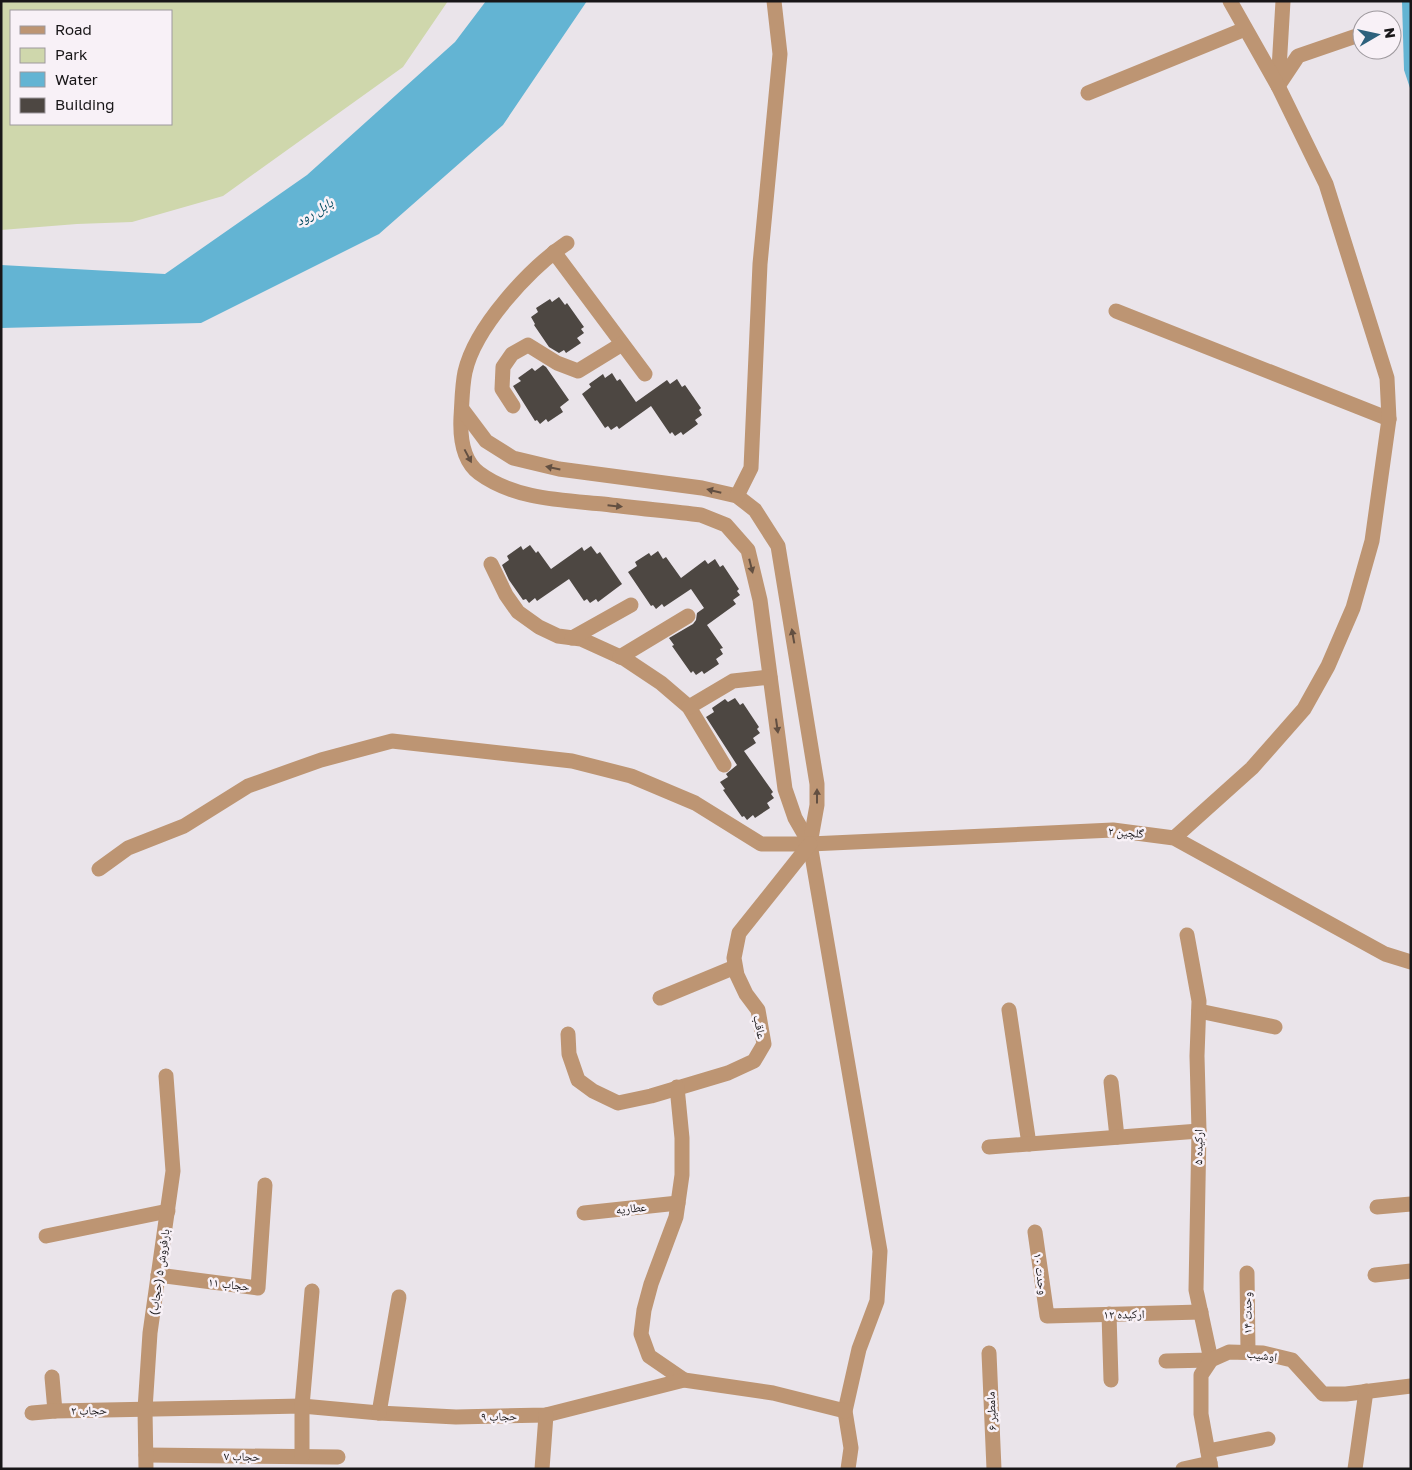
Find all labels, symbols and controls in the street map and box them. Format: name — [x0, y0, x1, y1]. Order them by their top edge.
legend — [10, 10, 172, 125]
north arrow — [1352, 10, 1402, 60]
text: Road — [55, 20, 92, 38]
text: N — [1381, 26, 1400, 39]
text: Park — [55, 45, 88, 63]
text: Water — [55, 70, 98, 88]
text: Building — [55, 95, 115, 113]
water label: بابل رود — [292, 193, 336, 230]
one-way arrow — [464, 449, 472, 464]
one-way arrow — [545, 463, 561, 471]
one-way arrow — [706, 487, 722, 495]
one-way arrow — [608, 502, 624, 510]
one-way arrow — [748, 558, 756, 573]
one-way arrow — [788, 627, 796, 643]
one-way arrow — [773, 719, 781, 735]
one-way arrow — [813, 788, 821, 804]
street label: گلچین ۲ — [1108, 823, 1144, 841]
street label: عاقب — [750, 1014, 770, 1040]
street label: ارکیده ۵ — [1190, 1129, 1206, 1165]
street label: عطاریه — [615, 1199, 647, 1217]
street label: بارفروش ۵ (حجاب) — [146, 1228, 173, 1316]
street label: وحدت ۱۰ — [1031, 1252, 1051, 1296]
street label: حجاب ۱۱ — [207, 1274, 251, 1294]
street label: وحدت ۱۴ — [1239, 1292, 1255, 1334]
street label: ارکیده ۱۲ — [1103, 1306, 1145, 1322]
street label: اوشیب — [1246, 1346, 1278, 1365]
street label: مامطیر ۶ — [982, 1391, 1000, 1431]
street label: حجاب ۲ — [71, 1402, 108, 1418]
street label: حجاب ۹ — [481, 1408, 518, 1424]
street label: حجاب ۷ — [224, 1448, 261, 1464]

